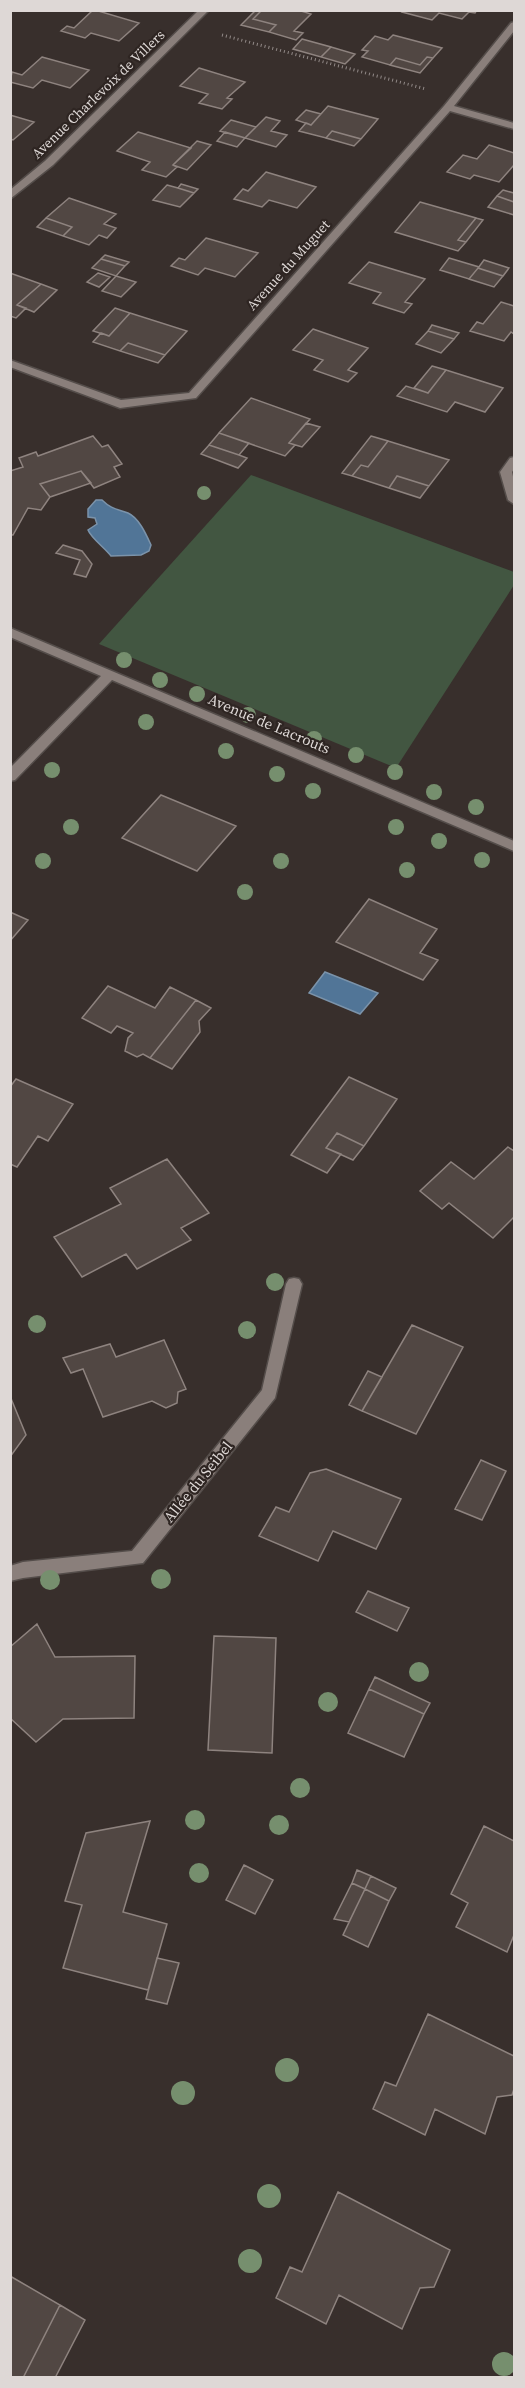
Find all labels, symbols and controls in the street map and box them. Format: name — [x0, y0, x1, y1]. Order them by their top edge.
street label: Avenue Charlevoix de Villers — [27, 25, 169, 163]
street label: Avenue du Muguet — [242, 215, 334, 315]
street label: Avenue de Lacrouts — [205, 688, 333, 759]
street label: Allée du Seibel — [158, 1436, 237, 1527]

